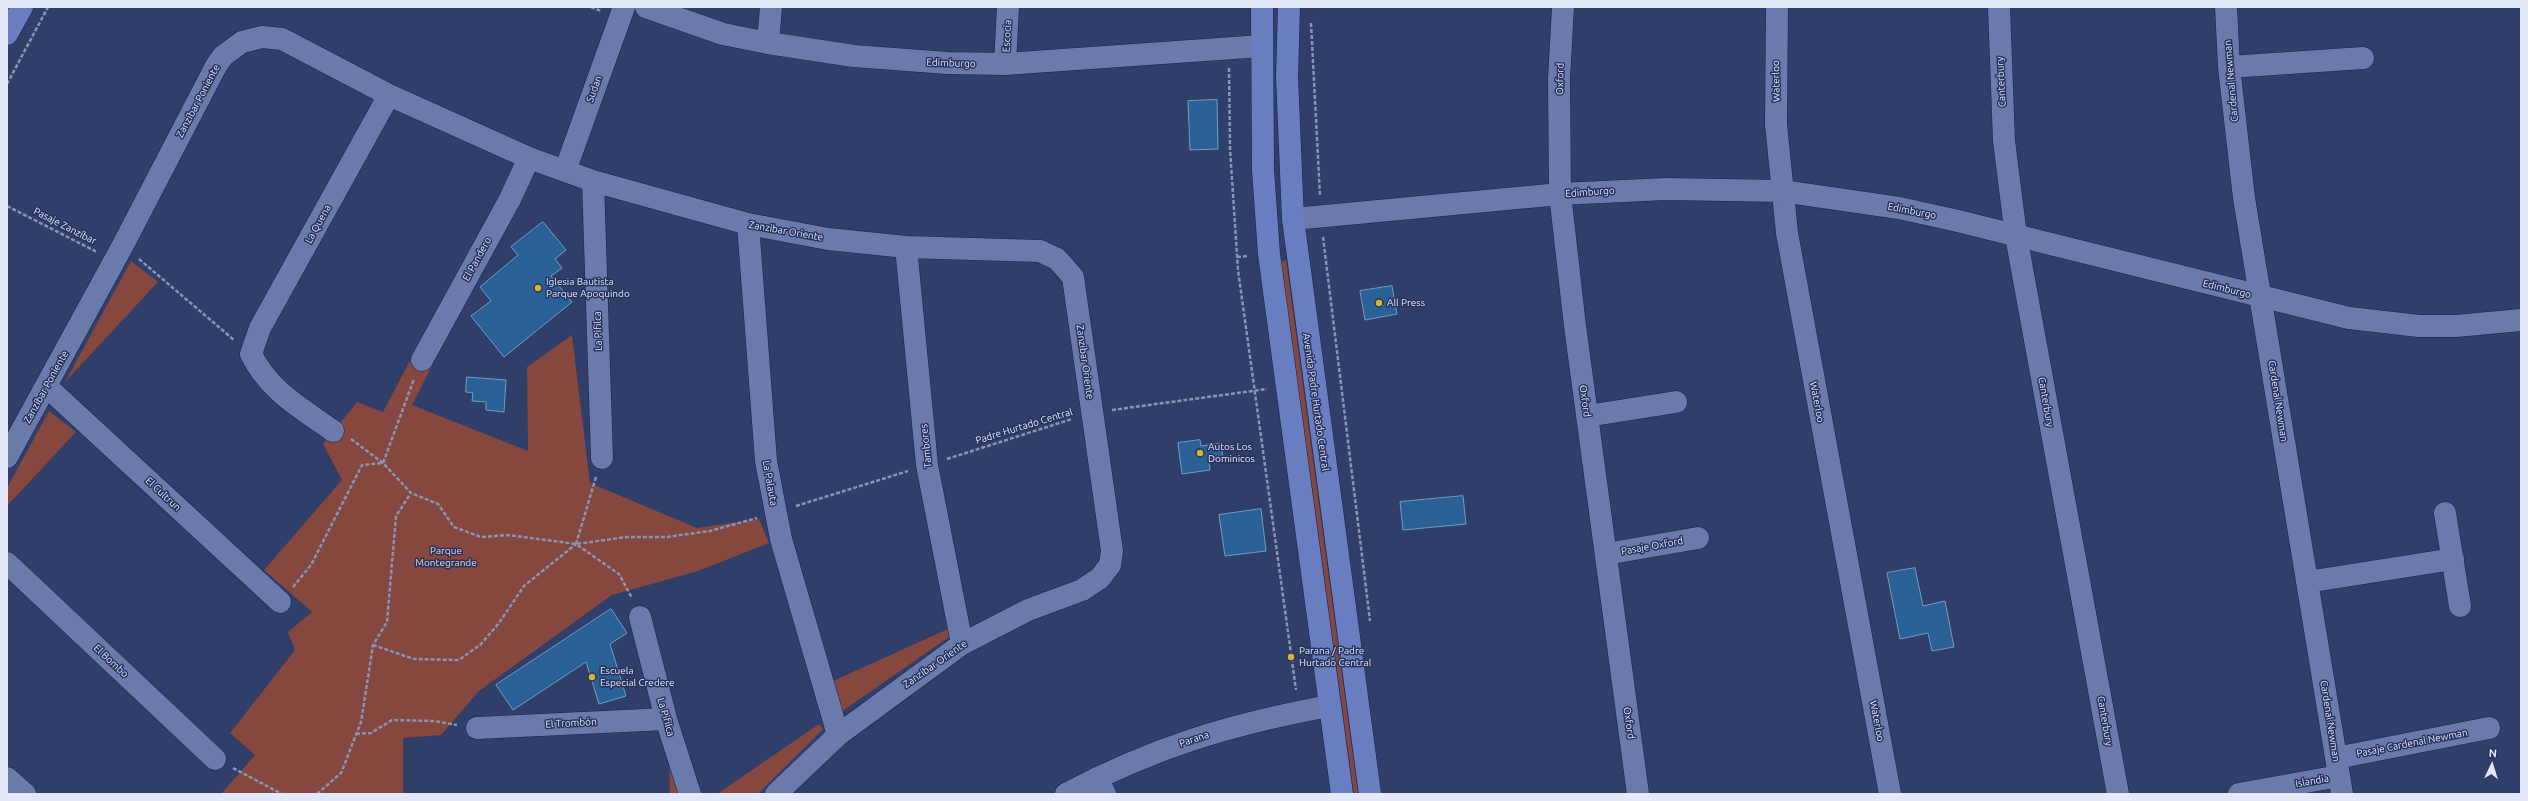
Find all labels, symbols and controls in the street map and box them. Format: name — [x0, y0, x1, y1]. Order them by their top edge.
street label: Escocia — [1000, 19, 1014, 53]
street label: Cardenal Newman — [2221, 40, 2241, 122]
street label: Edimburgo — [926, 56, 976, 70]
street label: Canterbury — [1994, 56, 2008, 108]
street label: Waterloo — [1770, 60, 1782, 102]
street label: Zanzíbar Poniente — [174, 62, 222, 140]
street label: Oxford — [1554, 63, 1566, 95]
street label: Sudan — [584, 74, 604, 104]
street label: Edimburgo — [1565, 184, 1615, 200]
street label: Edimburgo — [1887, 200, 1937, 222]
street label: La Quena — [302, 203, 334, 245]
street label: Pasaje Zanzíbar — [32, 205, 98, 247]
street label: Zanzibar Oriente — [748, 219, 824, 243]
street label: El Pandero — [460, 235, 494, 283]
place label: Iglesia Bautista Parque Apoquindo — [546, 276, 630, 300]
street label: Edimburgo — [2202, 277, 2252, 301]
marker: Iglesia Bautista Parque Apoquindo — [533, 283, 543, 293]
place label: All Press — [1387, 297, 1425, 309]
marker: All Press — [1374, 298, 1384, 308]
street label: La Pifilca — [591, 311, 605, 351]
street label: Zanzibar Oriente — [1074, 324, 1096, 400]
street label: Avenida Padre Hurtado Central — [1300, 332, 1332, 472]
street label: Zanzíbar Poniente — [21, 349, 71, 425]
street label: Cardenal Newman — [2266, 360, 2290, 442]
street label: Canterbury — [2036, 376, 2056, 428]
street label: Waterloo — [1807, 380, 1827, 424]
street label: Oxford — [1577, 384, 1593, 418]
street label: Padre Hurtado Central — [974, 406, 1074, 446]
street label: Tambores — [918, 423, 934, 469]
place label: Autos Los Dominicos — [1208, 441, 1255, 464]
marker: Autos Los Dominicos — [1195, 448, 1205, 458]
street label: La Palauta — [760, 459, 780, 507]
street label: El Cultrun — [143, 475, 183, 513]
street label: Pasaje Oxford — [1620, 535, 1684, 557]
park label: Parque Montegrande — [415, 545, 477, 568]
street label: Zanzibar Oriente — [901, 638, 969, 690]
street label: El Bombo — [91, 642, 131, 680]
place label: Parana / Padre Hurtado Central — [1299, 645, 1371, 668]
marker: Parana / Padre Hurtado Central — [1286, 652, 1296, 662]
place label: Escuela Especial Credere — [600, 665, 675, 688]
marker: Escuela Especial Credere — [587, 672, 597, 682]
street label: Cardenal Newman — [2318, 680, 2342, 762]
street label: Canterbury — [2095, 695, 2115, 747]
street label: La Pifilca — [655, 696, 677, 738]
street label: Waterloo — [1867, 699, 1887, 743]
street label: Oxford — [1621, 706, 1637, 740]
street label: El Trombón — [545, 716, 597, 730]
street label: Pasaje Cardenal Newman — [2355, 726, 2469, 760]
street label: Parana — [1177, 729, 1211, 749]
north arrow — [2472, 745, 2512, 785]
text: N — [2488, 747, 2497, 759]
street label: Islandia — [2294, 772, 2330, 790]

